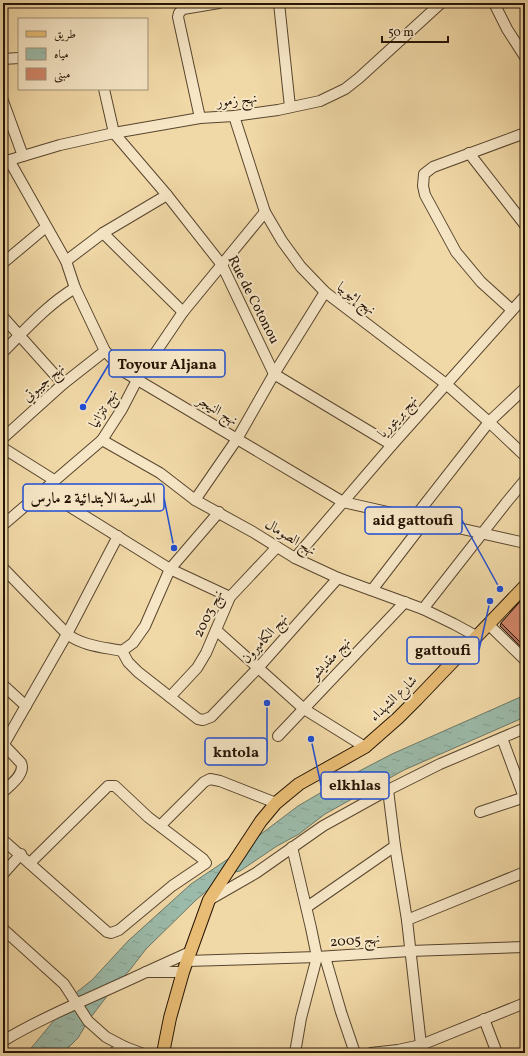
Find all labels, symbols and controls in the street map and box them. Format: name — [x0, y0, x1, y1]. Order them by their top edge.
legend — [18, 18, 148, 90]
scale bar — [382, 18, 448, 44]
text: 50 m — [388, 25, 414, 41]
text: طريق — [54, 27, 76, 43]
text: مياه — [54, 47, 69, 63]
text: مبنى — [54, 67, 70, 83]
street label: نهج زمور — [214, 89, 258, 115]
street label: Rue de Cotonou — [223, 253, 283, 348]
street label: نهج إثيوبيا — [332, 278, 379, 321]
callout: Toyour Aljana — [109, 350, 225, 377]
text: Toyour Aljana — [117, 355, 217, 376]
street label: نهج جيبوتي — [19, 359, 71, 408]
street label: نهج تنزانيا — [85, 386, 125, 433]
street label: نهج النيجر — [190, 390, 241, 432]
street label: نهج بريتوريا — [374, 392, 424, 444]
callout: المدرسة الابتدائية 2 مارس — [23, 484, 164, 511]
text: المدرسة الابتدائية 2 مارس — [31, 489, 155, 510]
callout: aid gattoufi — [365, 507, 462, 534]
text: aid gattoufi — [372, 511, 454, 532]
street label: نهج الصومال — [260, 515, 319, 562]
street label: نهج 2003 — [189, 587, 230, 642]
street label: نهج الكاميرون — [237, 610, 294, 670]
street label: نهج مقديشو — [305, 634, 357, 687]
callout: gattoufi — [407, 637, 479, 664]
text: gattoufi — [415, 641, 471, 662]
street label: شارع الشهداء — [366, 672, 423, 727]
callout: kntola — [205, 738, 267, 765]
text: kntola — [213, 743, 259, 764]
callout: elkhlas — [321, 772, 389, 799]
text: elkhlas — [329, 776, 381, 797]
street label: نهج 2005 — [329, 930, 381, 954]

